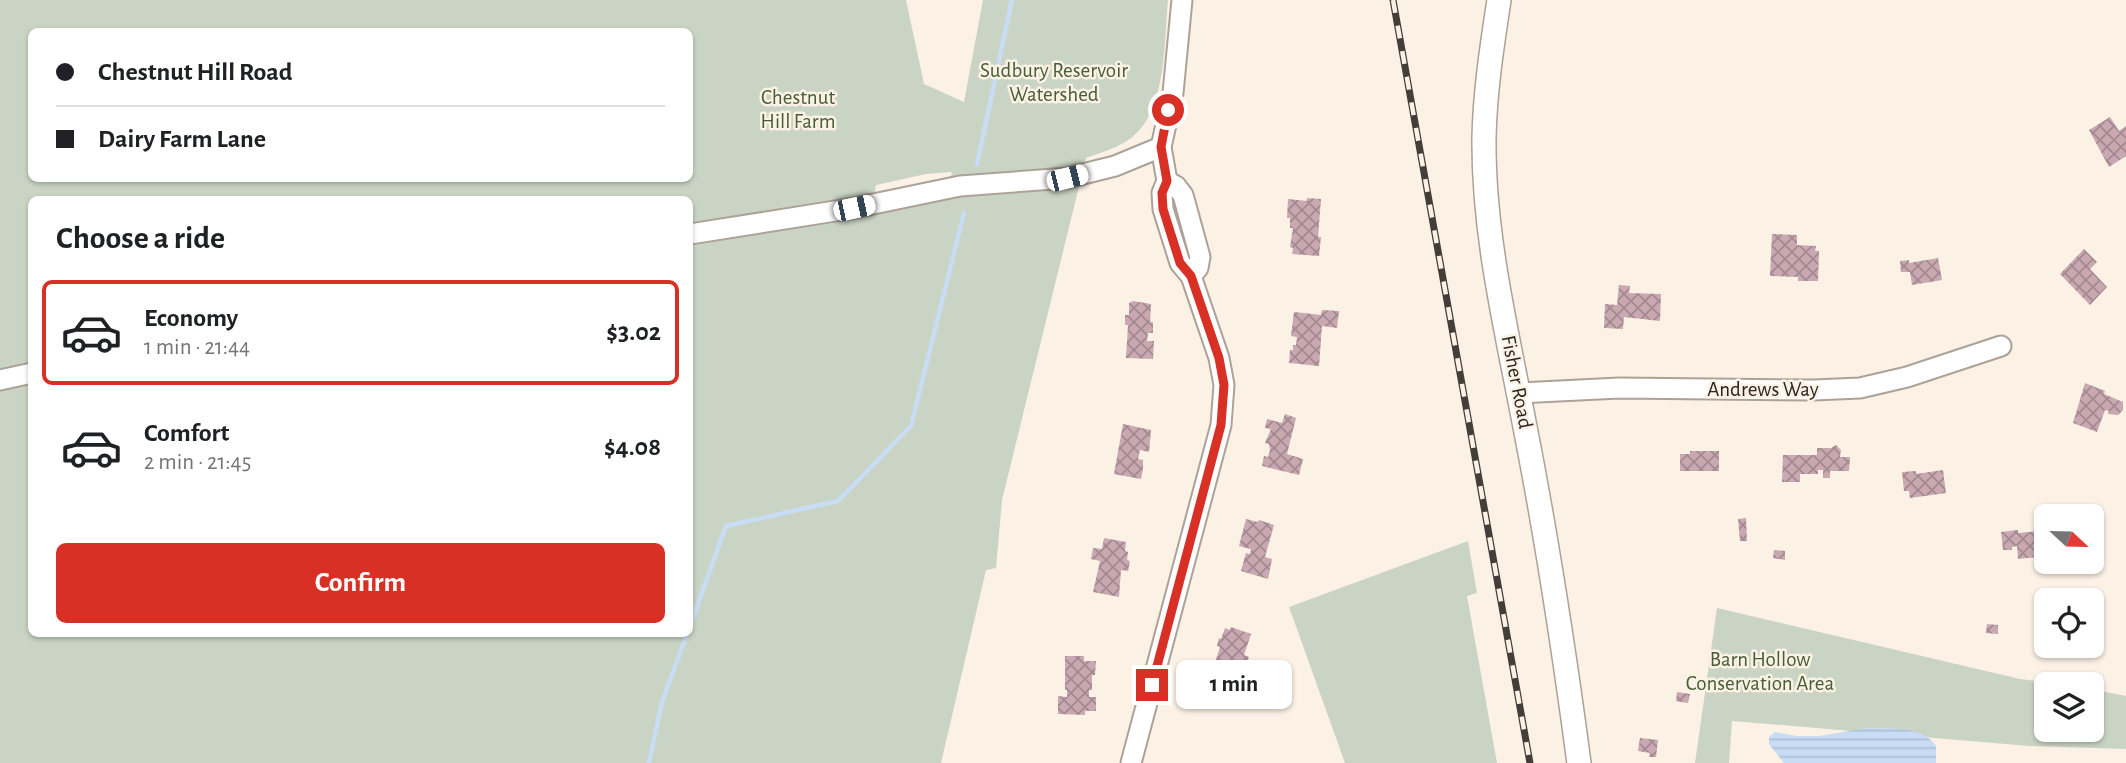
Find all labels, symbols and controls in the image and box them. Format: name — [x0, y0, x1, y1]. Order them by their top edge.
text: Chestnut Hill Road — [98, 59, 292, 85]
park label: Sudbury Reservoir Watershed — [980, 60, 1128, 105]
park label: Chestnut Hill Farm — [761, 87, 835, 132]
route start — [1152, 94, 1184, 126]
text: Dairy Farm Lane — [98, 126, 266, 152]
car — [1045, 163, 1090, 193]
car — [832, 193, 877, 223]
text: Choose a ride — [56, 222, 225, 254]
icon: car — [60, 301, 123, 364]
text: Economy — [144, 305, 238, 331]
text: $3.02 — [606, 319, 661, 345]
street label: Fisher Road — [1498, 334, 1536, 431]
text: 1 min · 21:44 — [144, 336, 250, 359]
street label: Andrews Way — [1707, 379, 1819, 400]
icon: car — [60, 416, 123, 479]
text: Comfort — [144, 420, 229, 446]
text: $4.08 — [604, 434, 661, 460]
text: 2 min · 21:45 — [144, 451, 251, 474]
north arrow — [2034, 504, 2104, 574]
map controls — [2034, 504, 2104, 742]
button: Confirm — [56, 543, 665, 623]
button: locate — [2034, 588, 2104, 658]
park label: Barn Hollow Conservation Area — [1686, 649, 1835, 694]
callout: 1 min — [1176, 660, 1292, 710]
route end — [1136, 669, 1168, 701]
button: layers — [2034, 672, 2104, 742]
text: 1 min — [1210, 673, 1258, 696]

